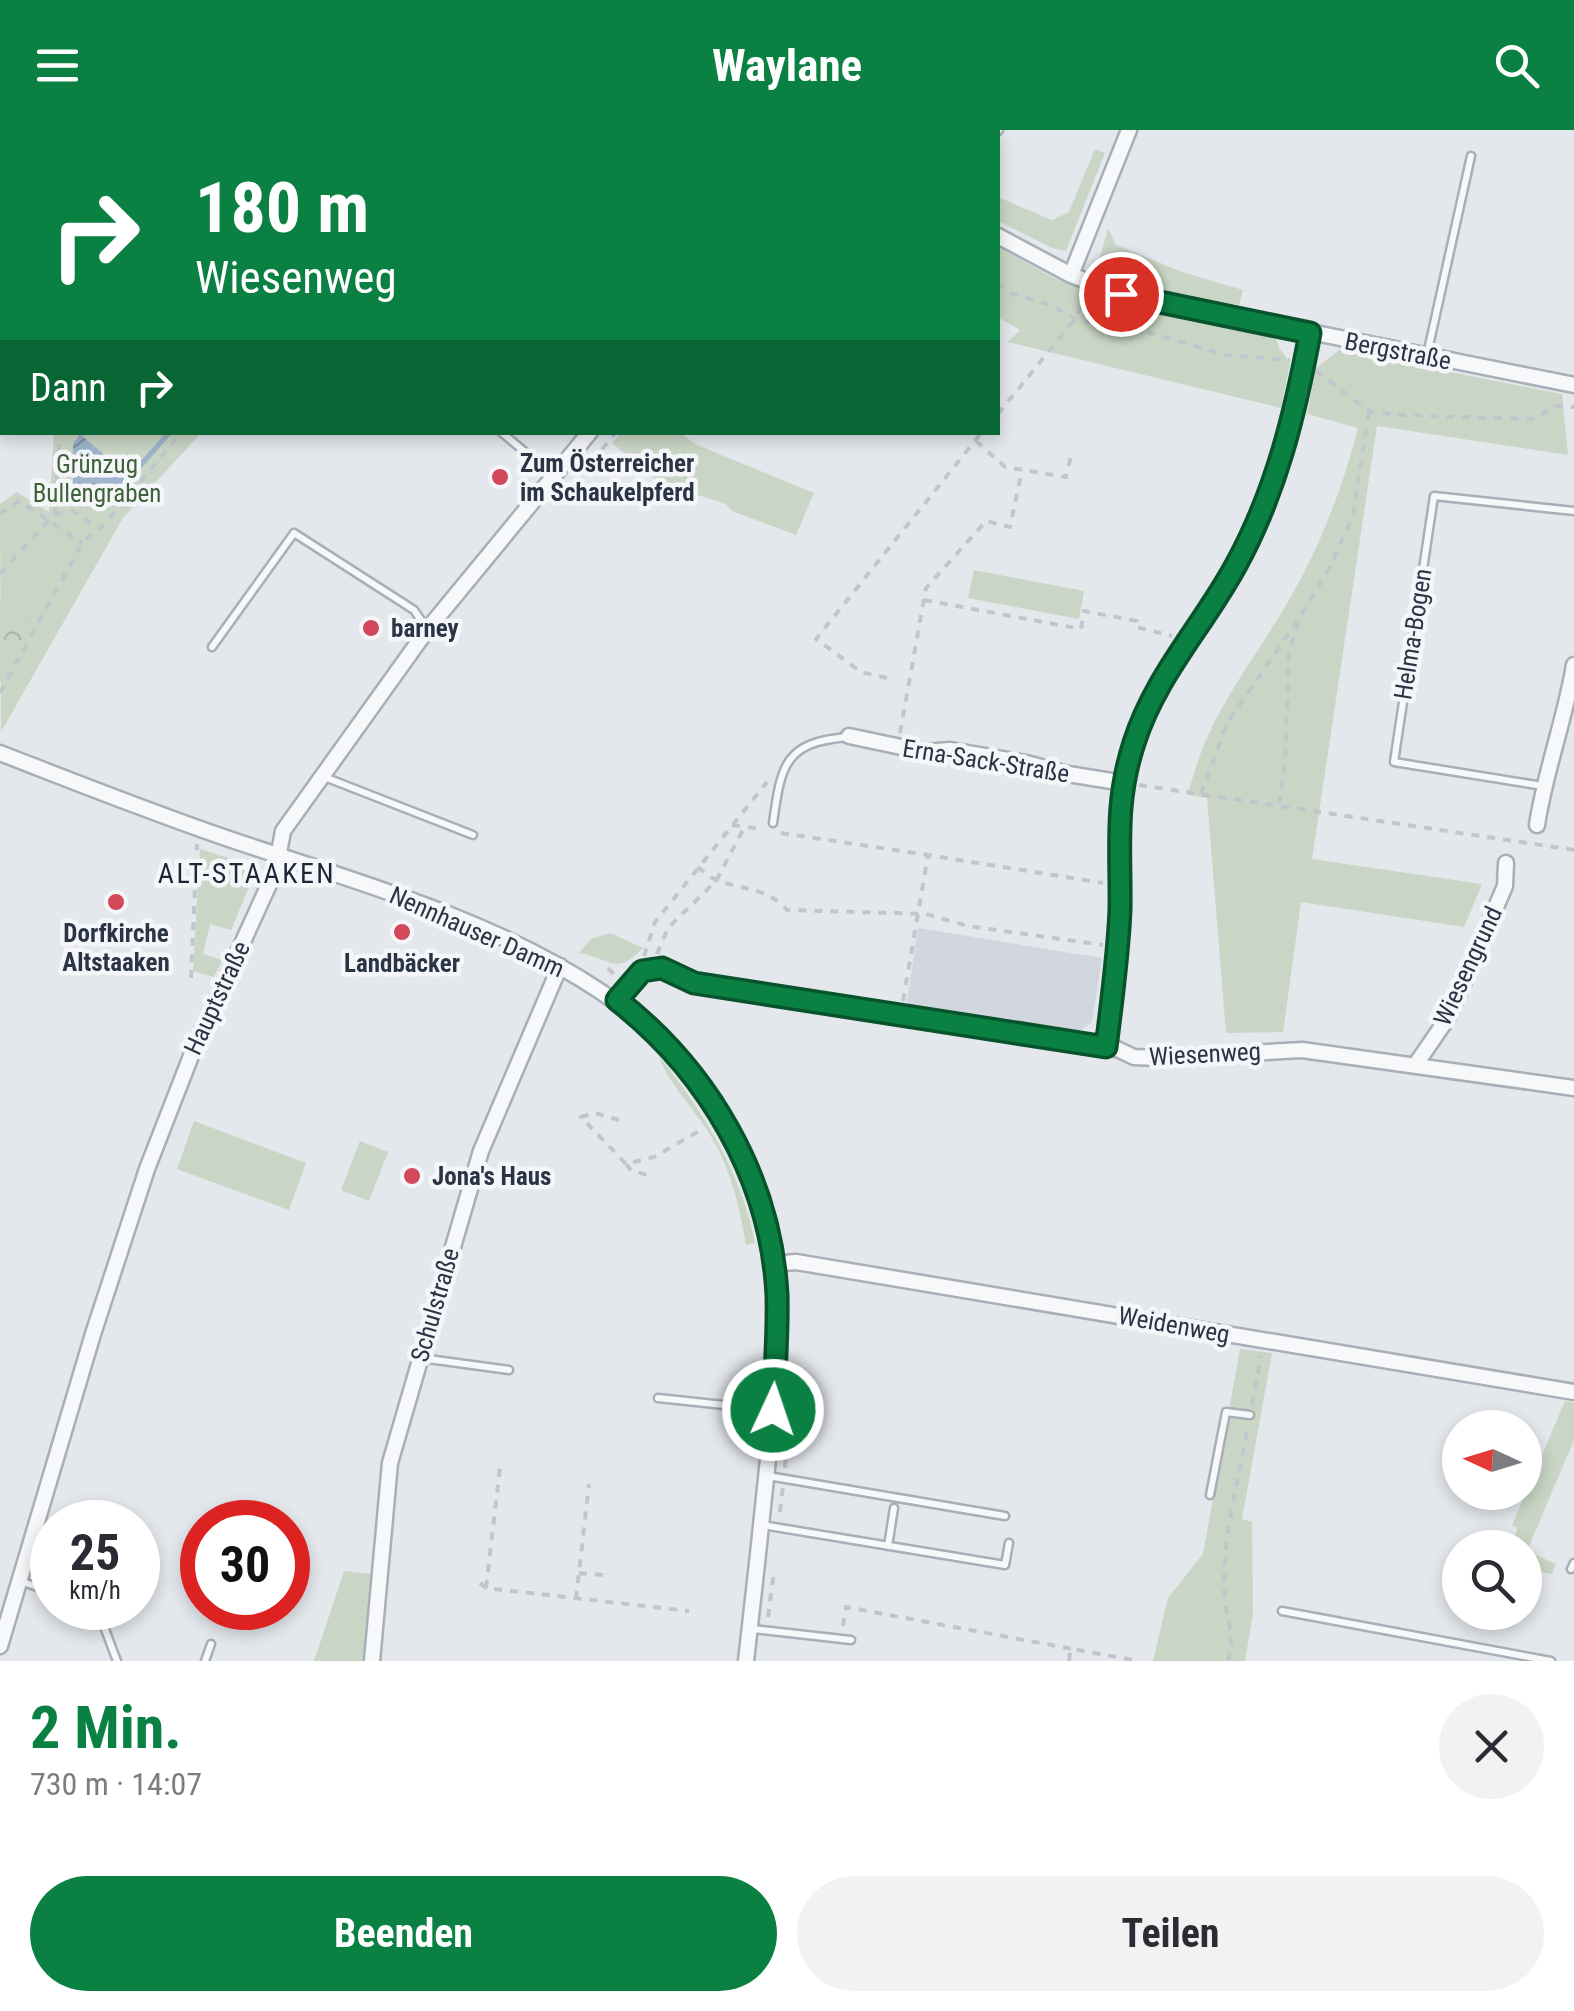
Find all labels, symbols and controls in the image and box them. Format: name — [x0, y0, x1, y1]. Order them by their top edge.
icon: menu — [30, 38, 85, 93]
icon: search — [1489, 38, 1544, 93]
text: Waylane — [712, 39, 862, 92]
text: 180 m — [195, 167, 369, 249]
icon: right — [30, 170, 160, 300]
text: Wiesenweg — [195, 251, 397, 304]
pin — [1079, 252, 1164, 337]
icon: arrive — [1094, 267, 1149, 322]
street label: Bergstraße — [1342, 326, 1454, 376]
icon: right — [127, 360, 182, 415]
text: Dann — [30, 366, 107, 410]
place label: Zum Österreicher im Schaukelpferd — [520, 448, 695, 507]
park label: Grünzug Bullengraben — [33, 450, 161, 508]
marker: Zum Österreicher im Schaukelpferd — [489, 466, 511, 488]
street label: Helma-Bogen — [1388, 566, 1438, 702]
place label: barney — [391, 614, 459, 643]
marker: barney — [360, 617, 382, 639]
street label: Erna-Sack-Straße — [901, 733, 1071, 789]
district label: ALT-STAAKEN — [158, 857, 336, 890]
street label: Nennhauser Damm — [385, 881, 569, 983]
marker: Dorfkirche Altstaaken — [105, 891, 127, 913]
street label: Wiesengrund — [1428, 902, 1508, 1030]
place label: Dorfkirche Altstaaken — [62, 919, 170, 977]
marker: Landbäcker — [391, 921, 413, 943]
street label: Hauptstraße — [178, 937, 256, 1059]
place label: Landbäcker — [344, 949, 460, 978]
street label: Wiesenweg — [1148, 1037, 1262, 1071]
place label: Jona's Haus — [432, 1162, 551, 1191]
marker: Jona's Haus — [401, 1165, 423, 1187]
street label: Schulstraße — [405, 1245, 465, 1365]
street label: Weidenweg — [1116, 1301, 1232, 1349]
position arrow — [721, 1358, 825, 1462]
north arrow — [1442, 1410, 1542, 1510]
map controls — [1442, 1410, 1542, 1630]
speed limit sign: 30 — [180, 1500, 310, 1630]
text: 25 — [70, 1524, 120, 1582]
button: search — [1442, 1530, 1542, 1630]
text: km/h — [69, 1576, 121, 1605]
text: 2 Min. — [30, 1692, 182, 1763]
button: close — [1439, 1694, 1544, 1799]
text: 730 m · 14:07 — [30, 1765, 202, 1803]
button: Beenden — [30, 1876, 777, 1991]
button: Teilen — [797, 1876, 1544, 1991]

